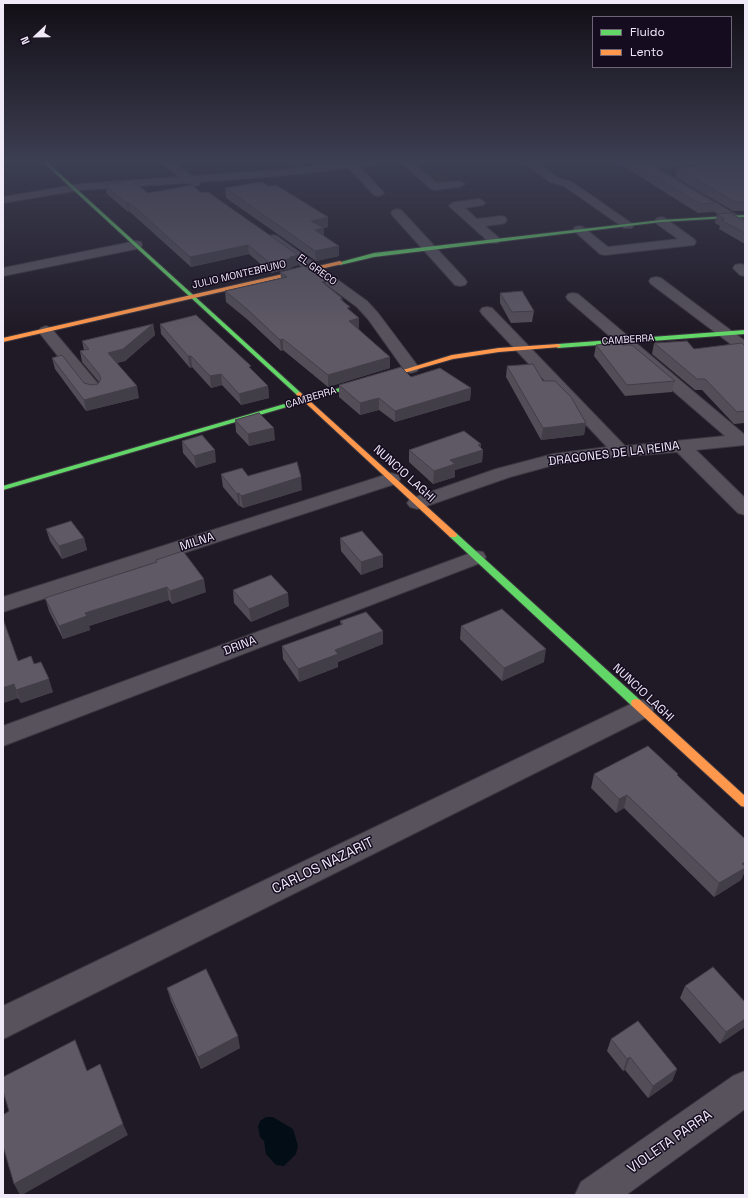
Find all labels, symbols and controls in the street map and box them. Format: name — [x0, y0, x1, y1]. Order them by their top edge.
north arrow — [16, 16, 56, 56]
legend — [592, 16, 732, 68]
text: Fluido — [630, 24, 665, 40]
text: N — [17, 34, 33, 47]
text: Lento — [630, 44, 664, 60]
street label: EL GRECO — [295, 252, 339, 288]
street label: JULIO MONTEBRUNO — [191, 258, 287, 292]
street label: CAMBERRA — [601, 332, 655, 348]
street label: CAMBERRA — [284, 385, 338, 411]
street label: DRAGONES DE LA REINA — [548, 439, 680, 469]
street label: NUNCIO LAGHI — [370, 442, 438, 506]
street label: MILNA — [178, 530, 216, 554]
street label: DRINA — [222, 633, 258, 659]
street label: NUNCIO LAGHI — [609, 661, 677, 725]
street label: CARLOS NAZARIT — [269, 834, 377, 898]
street label: VIOLETA PARRA — [624, 1107, 716, 1177]

